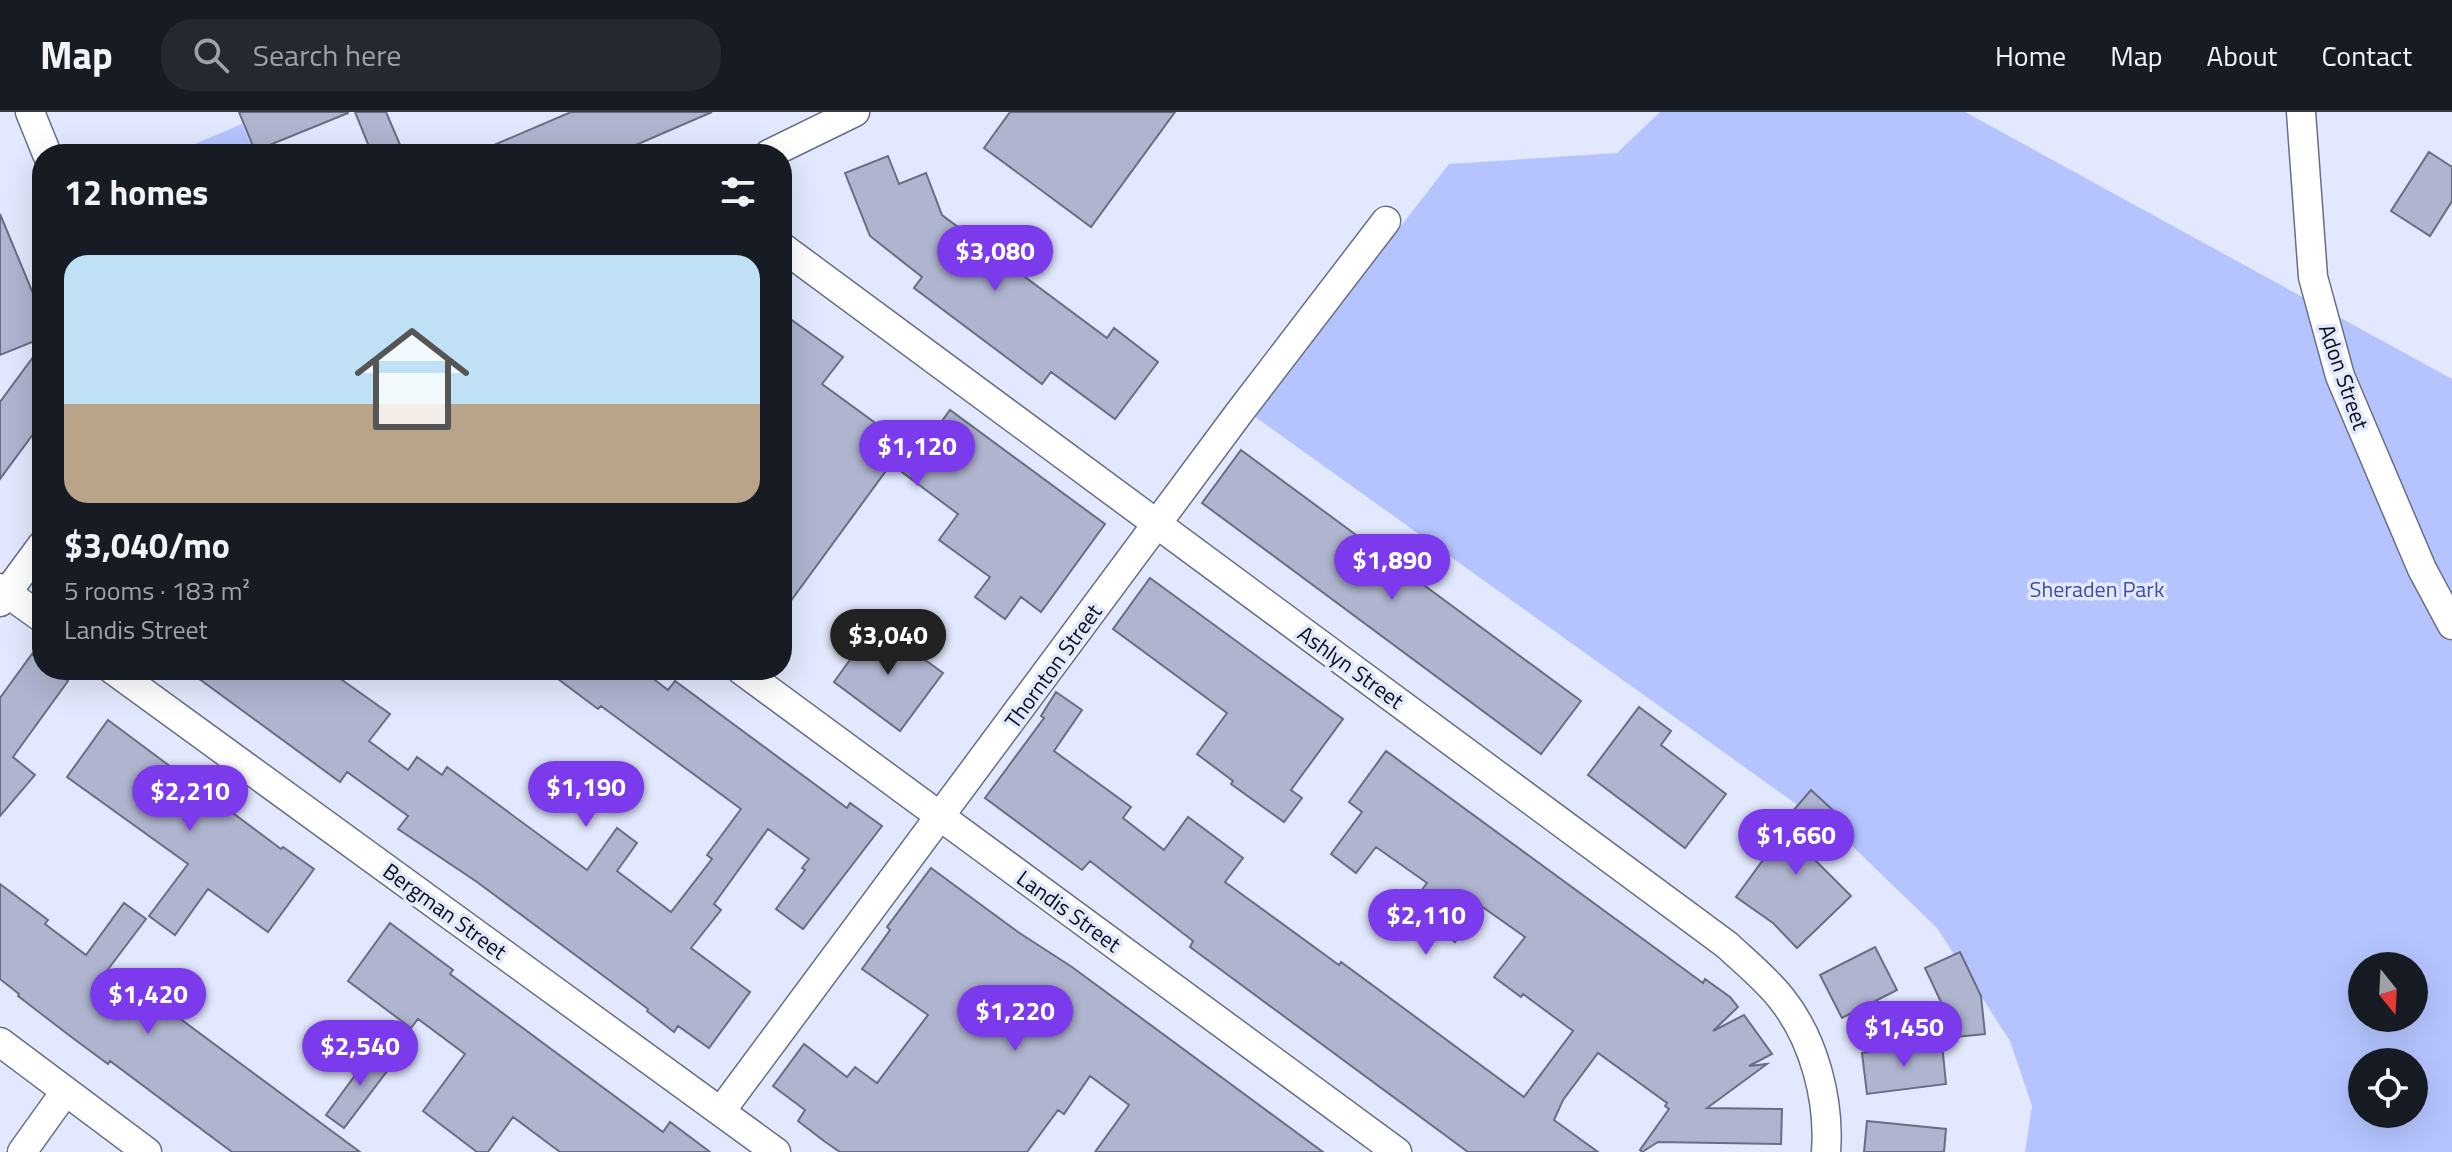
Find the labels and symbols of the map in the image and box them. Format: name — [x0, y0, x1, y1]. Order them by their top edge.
pin: $3,080 — [930, 225, 1060, 293]
street label: Adon Street — [2310, 320, 2378, 435]
pin: $1,120 — [852, 420, 982, 488]
pin: $1,890 — [1327, 534, 1457, 602]
park label: Sheraden Park — [2030, 572, 2165, 606]
street label: Thornton Street — [996, 596, 1110, 735]
pin: $3,040 — [823, 609, 953, 677]
street label: Ashlyn Street — [1291, 617, 1411, 717]
pin: $1,190 — [521, 761, 651, 829]
pin: $2,210 — [125, 765, 255, 833]
pin: $1,660 — [1731, 809, 1861, 877]
street label: Bergman Street — [376, 854, 514, 968]
street label: Landis Street — [1010, 862, 1128, 961]
pin: $2,110 — [1361, 889, 1491, 957]
north arrow — [2348, 952, 2428, 1032]
pin: $1,420 — [83, 968, 213, 1036]
pin: $1,220 — [950, 985, 1080, 1053]
pin: $1,450 — [1839, 1001, 1969, 1069]
pin: $2,540 — [295, 1020, 425, 1088]

